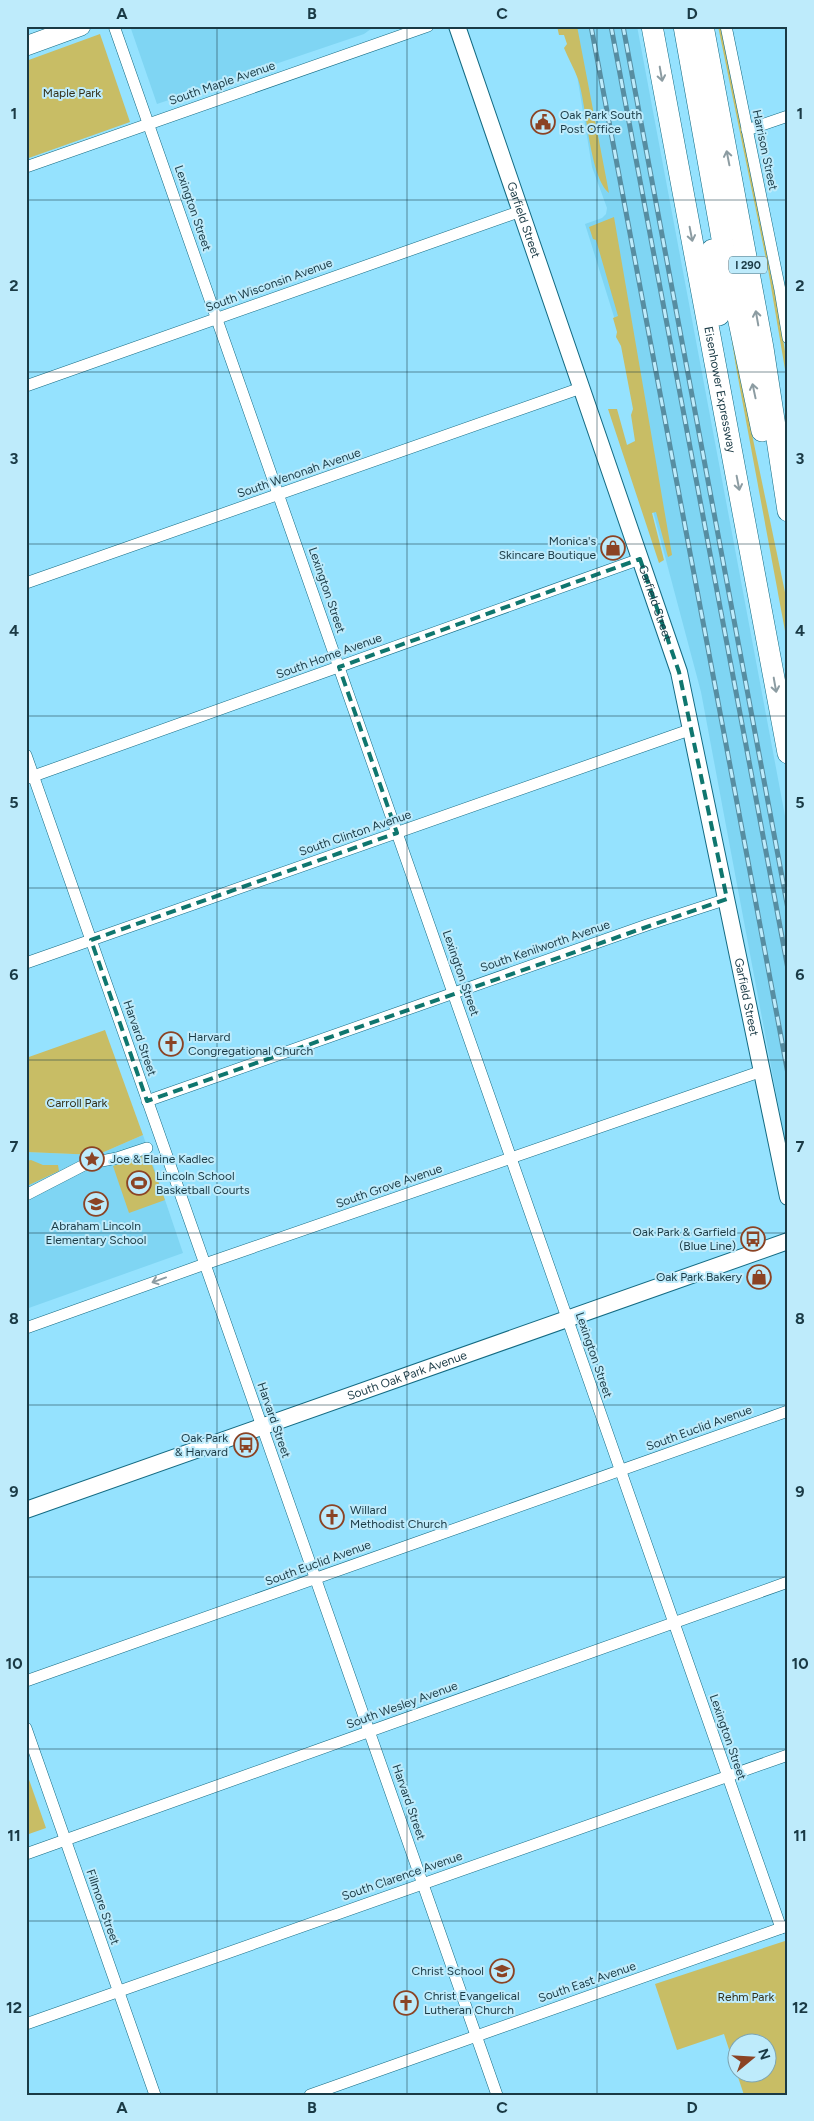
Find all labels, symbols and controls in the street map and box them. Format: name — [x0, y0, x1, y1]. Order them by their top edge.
text: A — [116, 4, 128, 23]
text: B — [307, 4, 317, 23]
text: C — [496, 4, 508, 23]
text: D — [686, 4, 698, 23]
street label: South Maple Avenue — [167, 58, 277, 108]
one-way arrow — [657, 66, 666, 82]
park label: Maple Park — [43, 86, 101, 100]
text: 1 — [11, 104, 17, 123]
text: 1 — [797, 104, 803, 123]
place label: Oak Park South Post Office — [560, 108, 643, 136]
public building icon: Oak Park South Post Office — [530, 109, 556, 135]
street label: Harrison Street — [750, 109, 780, 192]
one-way arrow — [722, 151, 732, 167]
street label: Lexington Street — [172, 163, 214, 253]
street label: Garfield Street — [504, 180, 543, 260]
one-way arrow — [686, 226, 696, 242]
street label: South Wisconsin Avenue — [204, 255, 335, 314]
road number: I 290 — [729, 256, 767, 274]
text: 2 — [9, 276, 19, 295]
text: 2 — [795, 276, 805, 295]
one-way arrow — [752, 310, 762, 326]
street label: Eisenhower Expressway — [701, 325, 739, 455]
one-way arrow — [748, 383, 758, 399]
street label: South Wenonah Avenue — [235, 445, 363, 501]
text: 3 — [10, 449, 19, 468]
text: 3 — [796, 449, 805, 468]
one-way arrow — [733, 475, 743, 491]
place label: Monica's Skincare Boutique — [499, 534, 596, 562]
shop icon: Monica's Skincare Boutique — [600, 535, 626, 561]
street label: Lexington Street — [306, 545, 348, 635]
street label: Garfield Street — [636, 563, 675, 643]
text: 4 — [9, 621, 19, 640]
text: 4 — [795, 621, 805, 640]
street label: South Home Avenue — [274, 630, 384, 682]
one-way arrow — [771, 676, 780, 692]
text: 5 — [9, 793, 19, 812]
text: 5 — [795, 793, 805, 812]
street label: South Clinton Avenue — [297, 807, 413, 859]
street label: South Kenilworth Avenue — [478, 917, 612, 975]
street label: Lexington Street — [440, 928, 482, 1018]
street label: Garfield Street — [732, 957, 761, 1038]
text: 6 — [9, 965, 19, 984]
text: 6 — [795, 965, 805, 984]
street label: Harvard Street — [121, 998, 160, 1078]
place label: Harvard Congregational Church — [188, 1030, 313, 1058]
church icon: Harvard Congregational Church — [158, 1031, 184, 1057]
park label: Carroll Park — [47, 1096, 108, 1110]
text: 7 — [10, 1137, 19, 1156]
text: 7 — [796, 1137, 805, 1156]
place icon: Joe & Elaine Kadlec — [79, 1146, 105, 1172]
place label: Joe & Elaine Kadlec — [110, 1152, 215, 1166]
street label: South Grove Avenue — [334, 1161, 444, 1211]
place label: Lincoln School Basketball Courts — [156, 1169, 250, 1197]
sports icon: Lincoln School Basketball Courts — [126, 1170, 152, 1196]
school or university icon: Abraham Lincoln Elementary School — [83, 1191, 109, 1217]
place label: Abraham Lincoln Elementary School — [46, 1219, 146, 1247]
place label: Oak Park & Garfield (Blue Line) — [633, 1225, 736, 1253]
bus stop icon: Oak Park & Garfield (Blue Line) — [740, 1226, 766, 1252]
shop icon: Oak Park Bakery — [746, 1264, 772, 1290]
place label: Oak Park Bakery — [656, 1270, 743, 1284]
one-way arrow — [151, 1276, 167, 1286]
text: 8 — [9, 1309, 19, 1328]
text: 8 — [795, 1309, 805, 1328]
street label: Lexington Street — [573, 1310, 615, 1400]
street label: South Oak Park Avenue — [345, 1348, 469, 1403]
street label: Harvard Street — [255, 1380, 294, 1460]
street label: South Euclid Avenue — [644, 1402, 754, 1454]
place label: Oak Park & Harvard — [175, 1431, 228, 1459]
bus stop icon: Oak Park & Harvard — [233, 1432, 259, 1458]
text: 9 — [9, 1482, 19, 1501]
text: 9 — [795, 1482, 805, 1501]
place label: Willard Methodist Church — [350, 1503, 447, 1531]
church icon: Willard Methodist Church — [319, 1504, 345, 1530]
street label: South Euclid Avenue — [263, 1537, 373, 1589]
text: 10 — [5, 1654, 23, 1673]
text: 10 — [791, 1654, 809, 1673]
street label: South Wesley Avenue — [344, 1678, 460, 1732]
street label: Lexington Street — [707, 1692, 749, 1782]
street label: Harvard Street — [390, 1762, 429, 1842]
text: 11 — [7, 1826, 21, 1845]
text: 11 — [793, 1826, 807, 1845]
street label: South Clarence Avenue — [340, 1849, 465, 1903]
street label: Fillmore Street — [84, 1867, 123, 1947]
school or university icon: Christ School — [489, 1958, 515, 1984]
street label: South East Avenue — [536, 1959, 638, 2005]
place label: Christ School — [412, 1964, 484, 1978]
place label: Christ Evangelical Lutheran Church — [424, 1989, 520, 2017]
church icon: Christ Evangelical Lutheran Church — [393, 1990, 419, 2016]
park label: Rehm Park — [718, 1990, 775, 2004]
text: 12 — [6, 1998, 22, 2017]
text: 12 — [792, 1998, 808, 2017]
north arrow — [726, 2034, 776, 2084]
text: N — [754, 2046, 774, 2062]
text: A — [116, 2098, 128, 2117]
text: B — [307, 2098, 317, 2117]
text: C — [496, 2098, 508, 2117]
text: D — [686, 2098, 698, 2117]

